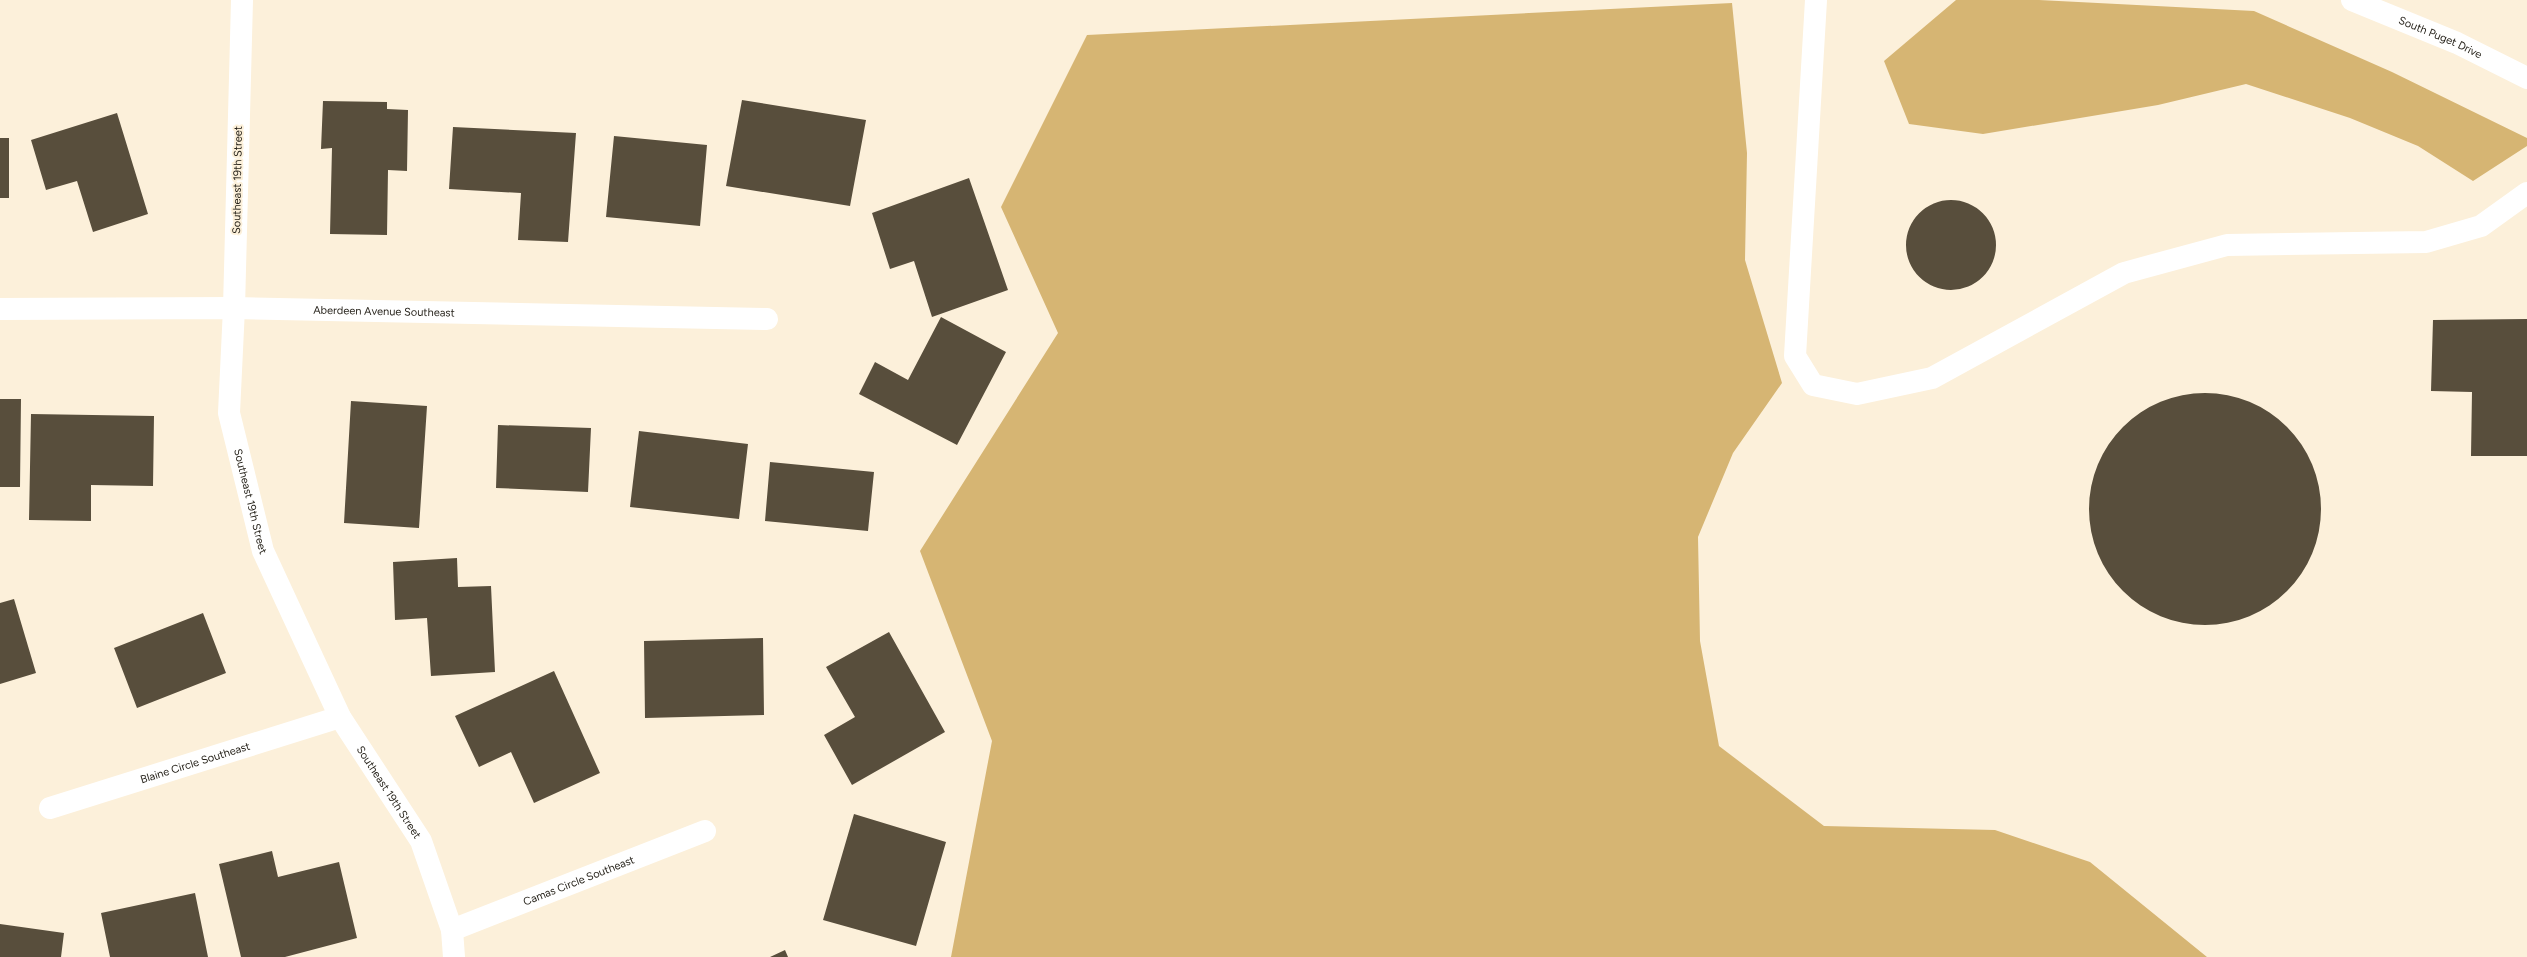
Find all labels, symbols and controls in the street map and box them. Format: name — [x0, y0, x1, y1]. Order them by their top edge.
street label: South Puget Drive — [2397, 14, 2484, 61]
street label: Southeast 19th Street — [230, 126, 245, 234]
street label: Aberdeen Avenue Southeast — [313, 304, 455, 320]
street label: Southeast 19th Street — [231, 447, 270, 556]
street label: Blaine Circle Southeast — [139, 740, 252, 786]
street label: Southeast 19th Street — [354, 744, 424, 841]
street label: Camas Circle Southeast — [521, 853, 636, 909]

